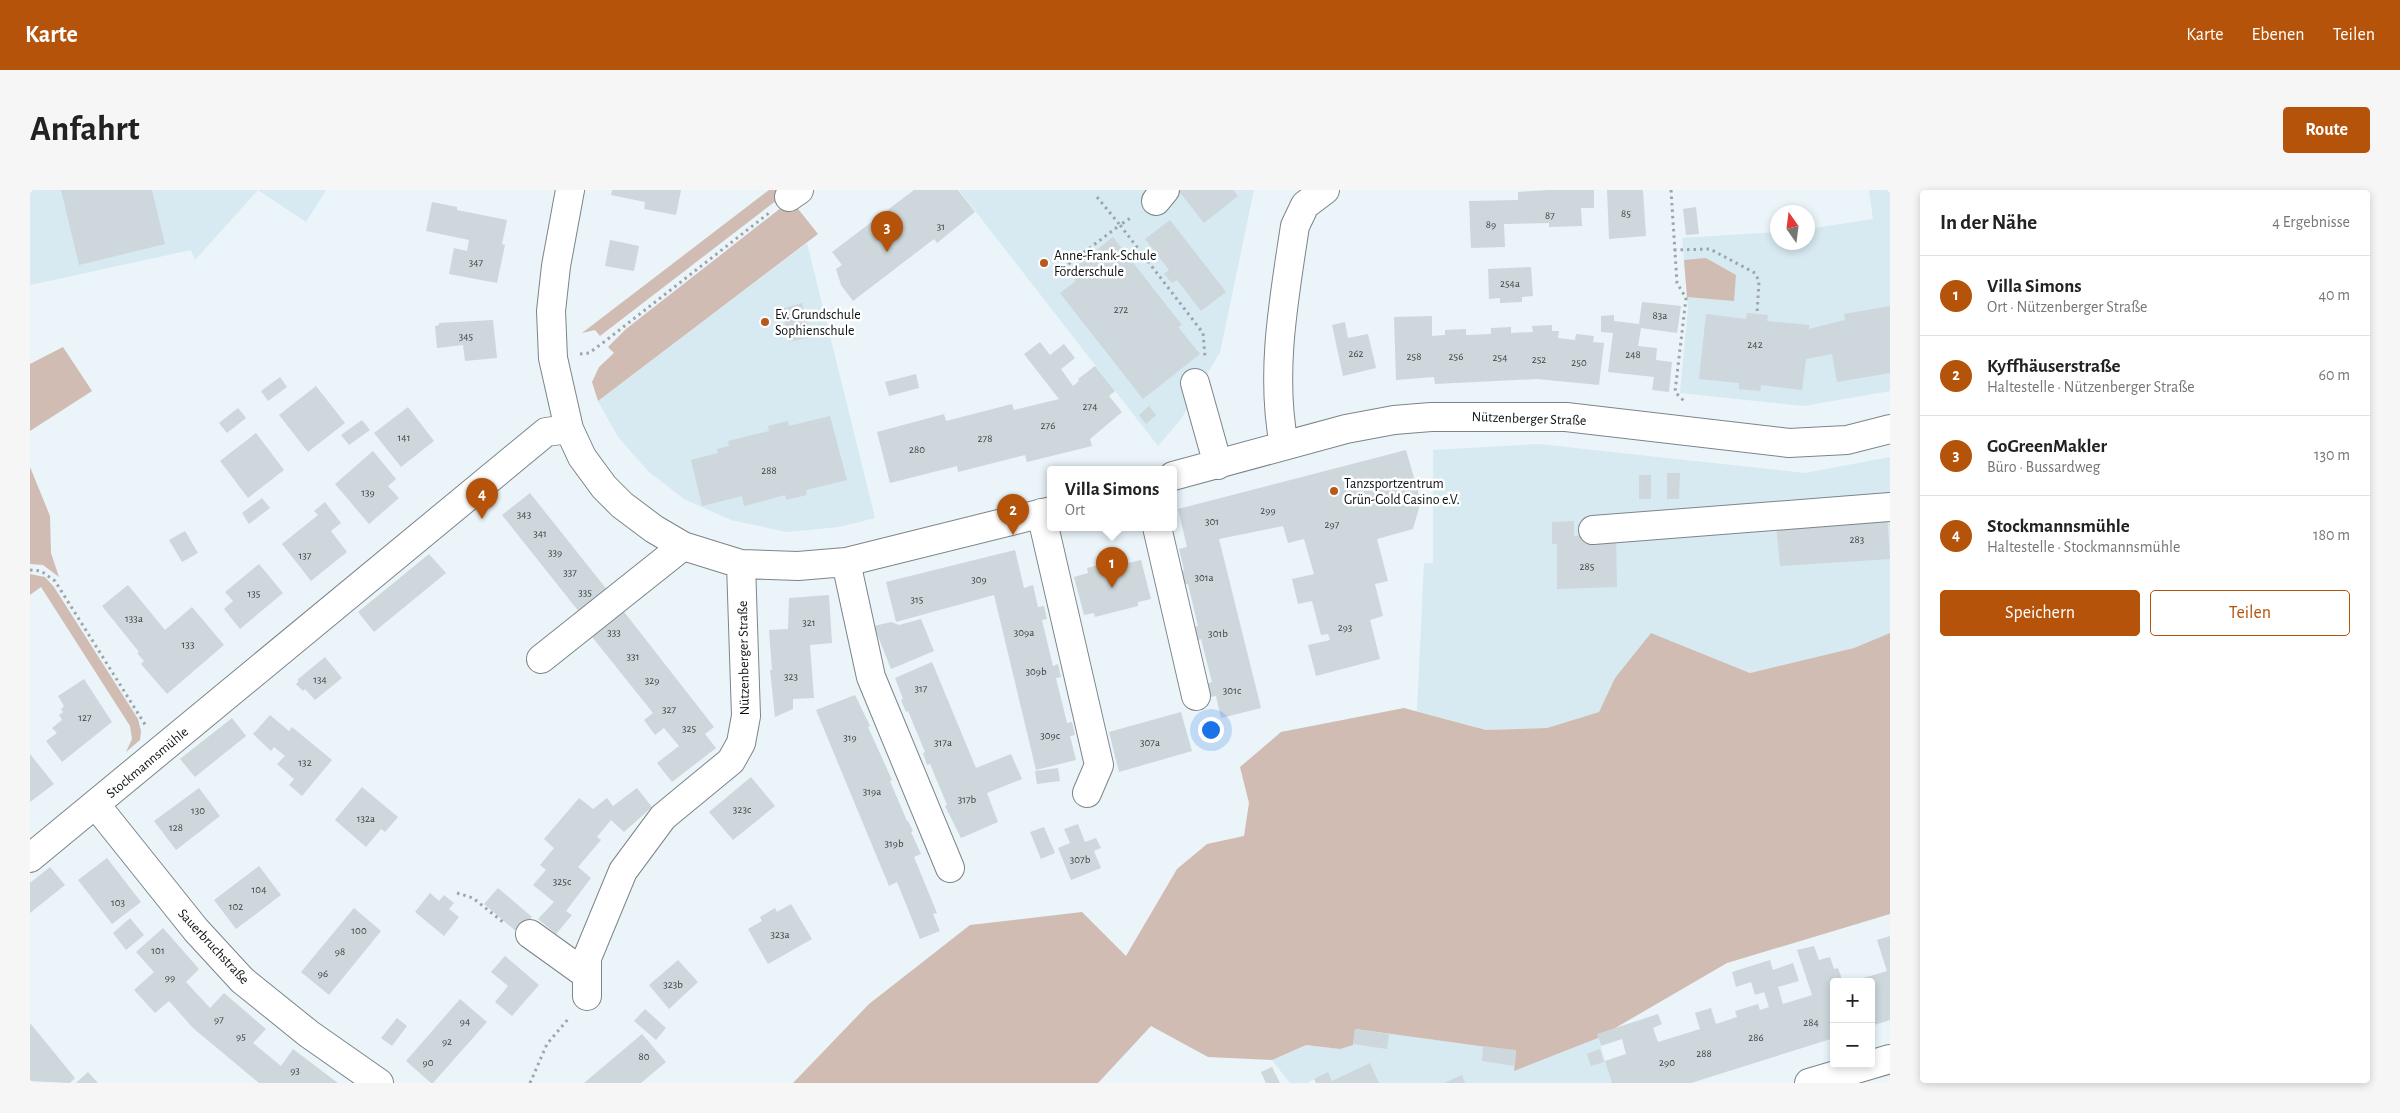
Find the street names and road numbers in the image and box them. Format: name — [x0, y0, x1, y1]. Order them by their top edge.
street label: Nützenberger Straße — [1471, 410, 1587, 428]
street label: Nützenberger Straße — [736, 601, 752, 715]
street label: Stockmannsmühle — [104, 725, 191, 801]
street label: Sauerbruchstraße — [175, 906, 251, 987]

